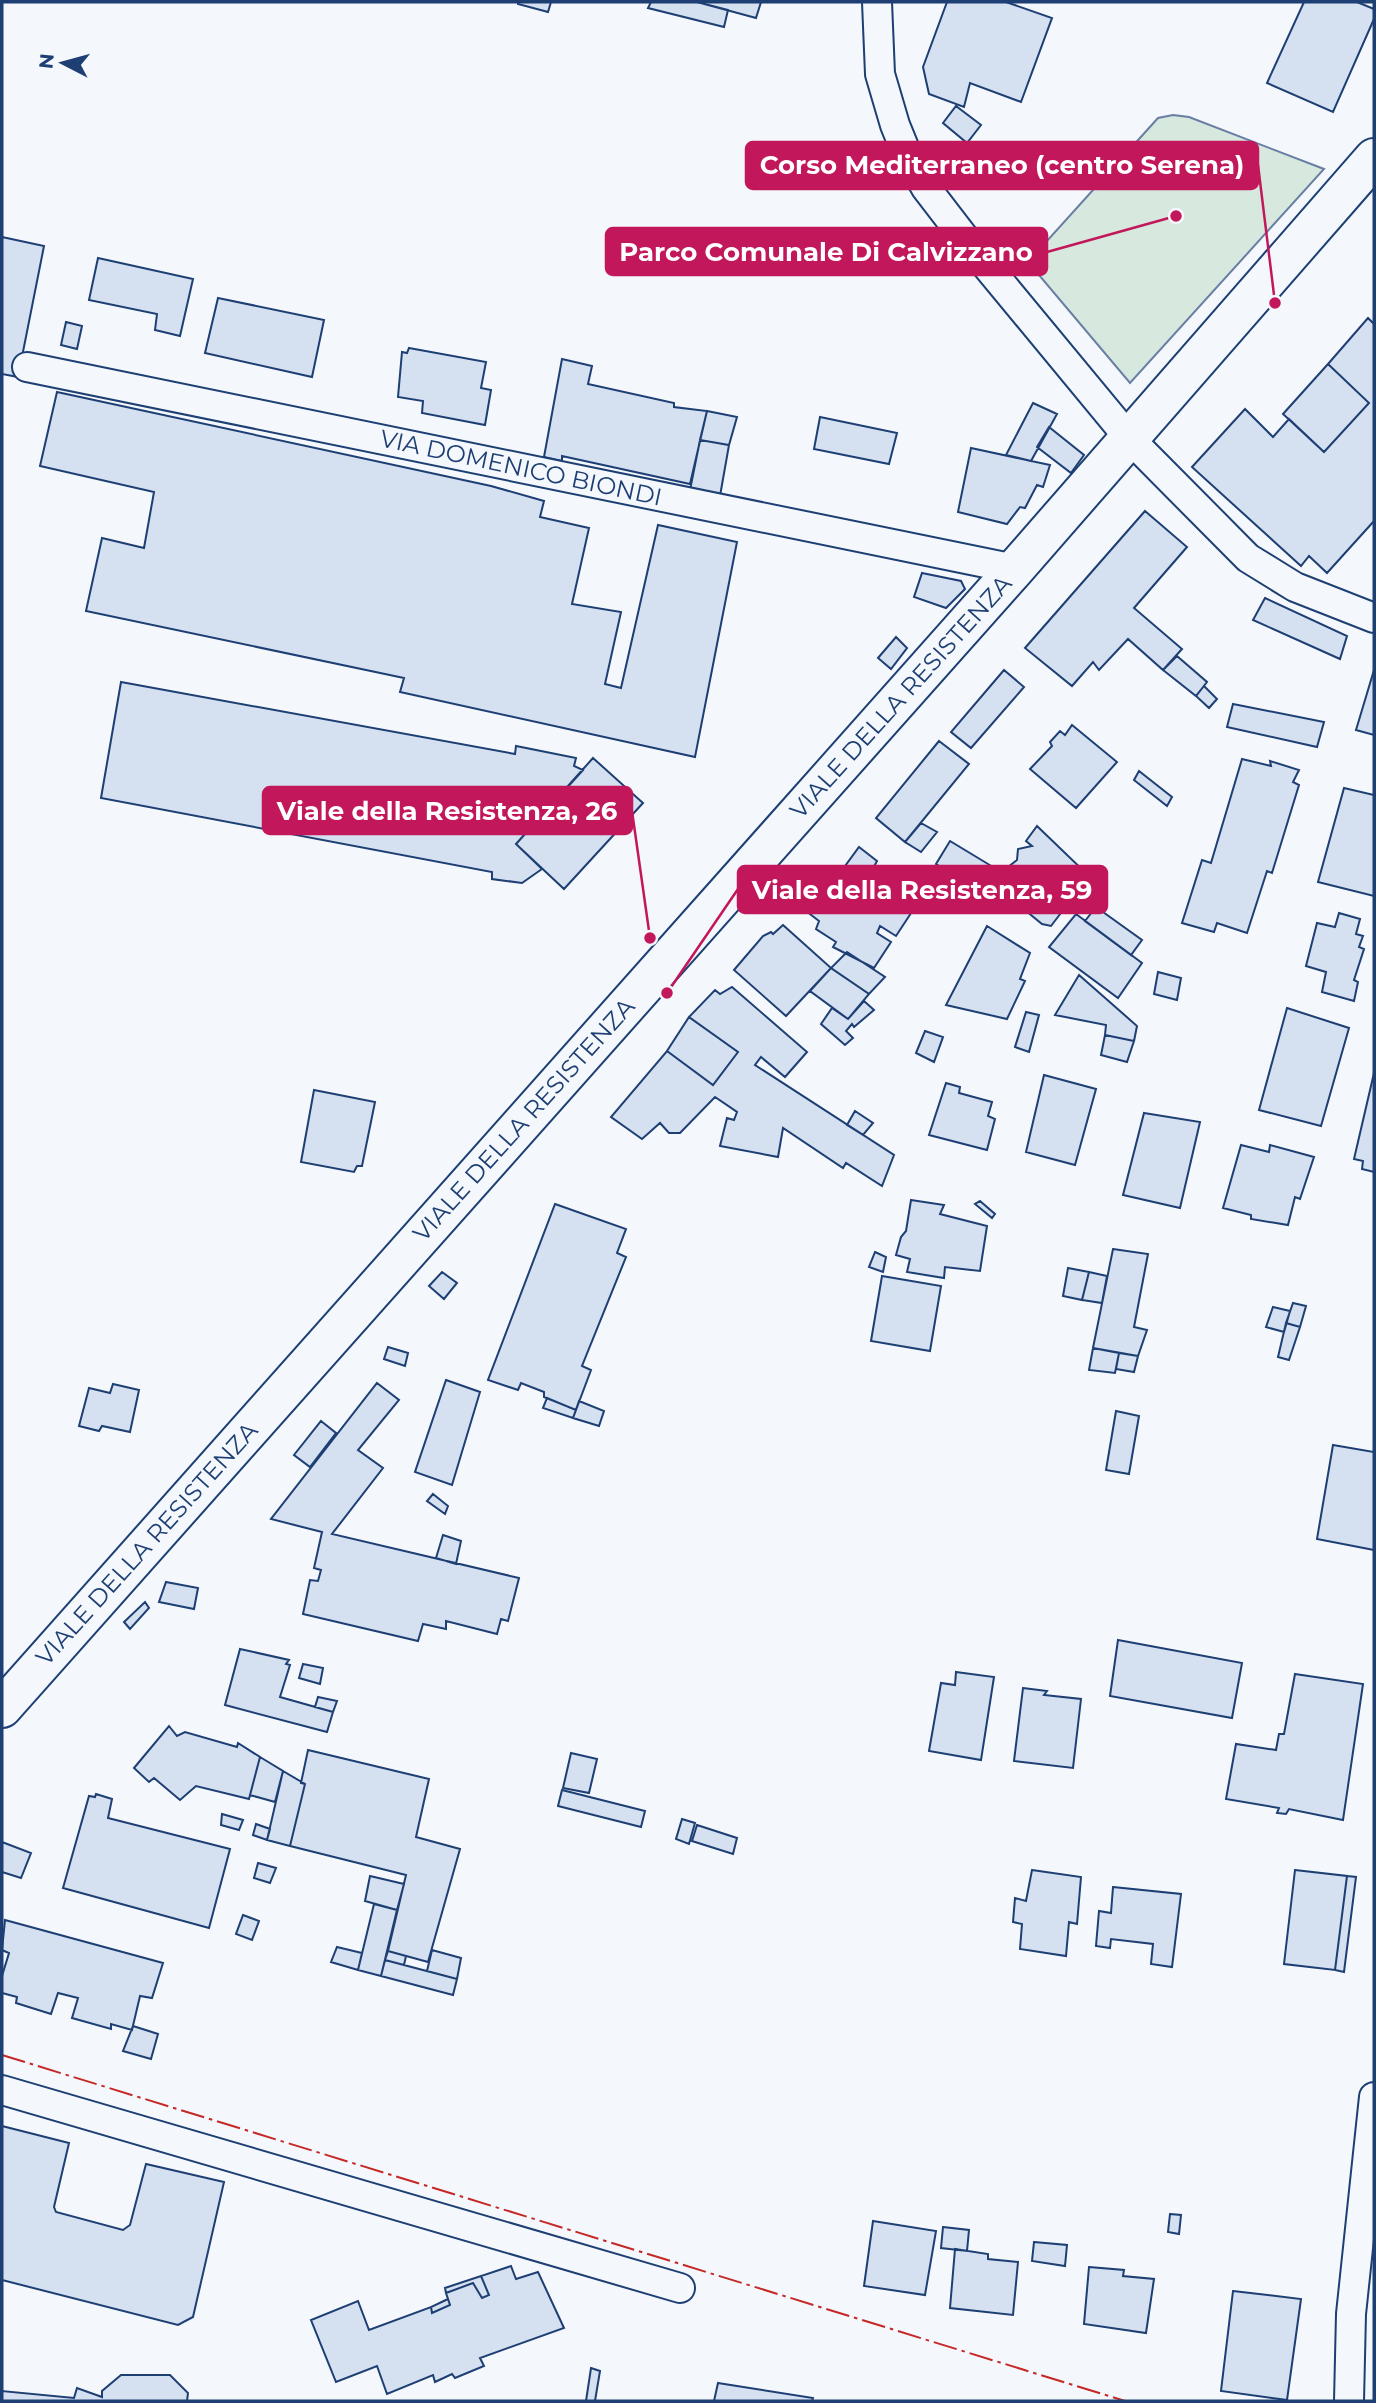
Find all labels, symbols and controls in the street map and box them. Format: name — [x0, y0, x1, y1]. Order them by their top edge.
north arrow — [28, 28, 98, 98]
text: N — [34, 52, 59, 70]
callout: Corso Mediterraneo (centro Serena) — [746, 142, 1258, 189]
text: Corso Mediterraneo (centro Serena) — [760, 149, 1244, 181]
callout: Parco Comunale Di Calvizzano — [606, 228, 1047, 275]
text: Parco Comunale Di Calvizzano — [619, 236, 1033, 268]
street label: VIA DOMENICO BIONDI — [377, 423, 665, 512]
street label: VIALE DELLA RESISTENZA — [784, 569, 1018, 824]
callout: Viale della Resistenza, 26 — [263, 787, 632, 834]
text: Viale della Resistenza, 26 — [276, 795, 618, 827]
callout: Viale della Resistenza, 59 — [738, 866, 1107, 913]
text: Viale della Resistenza, 59 — [751, 874, 1092, 906]
street label: VIALE DELLA RESISTENZA — [407, 992, 641, 1247]
street label: VIALE DELLA RESISTENZA — [30, 1416, 264, 1671]

